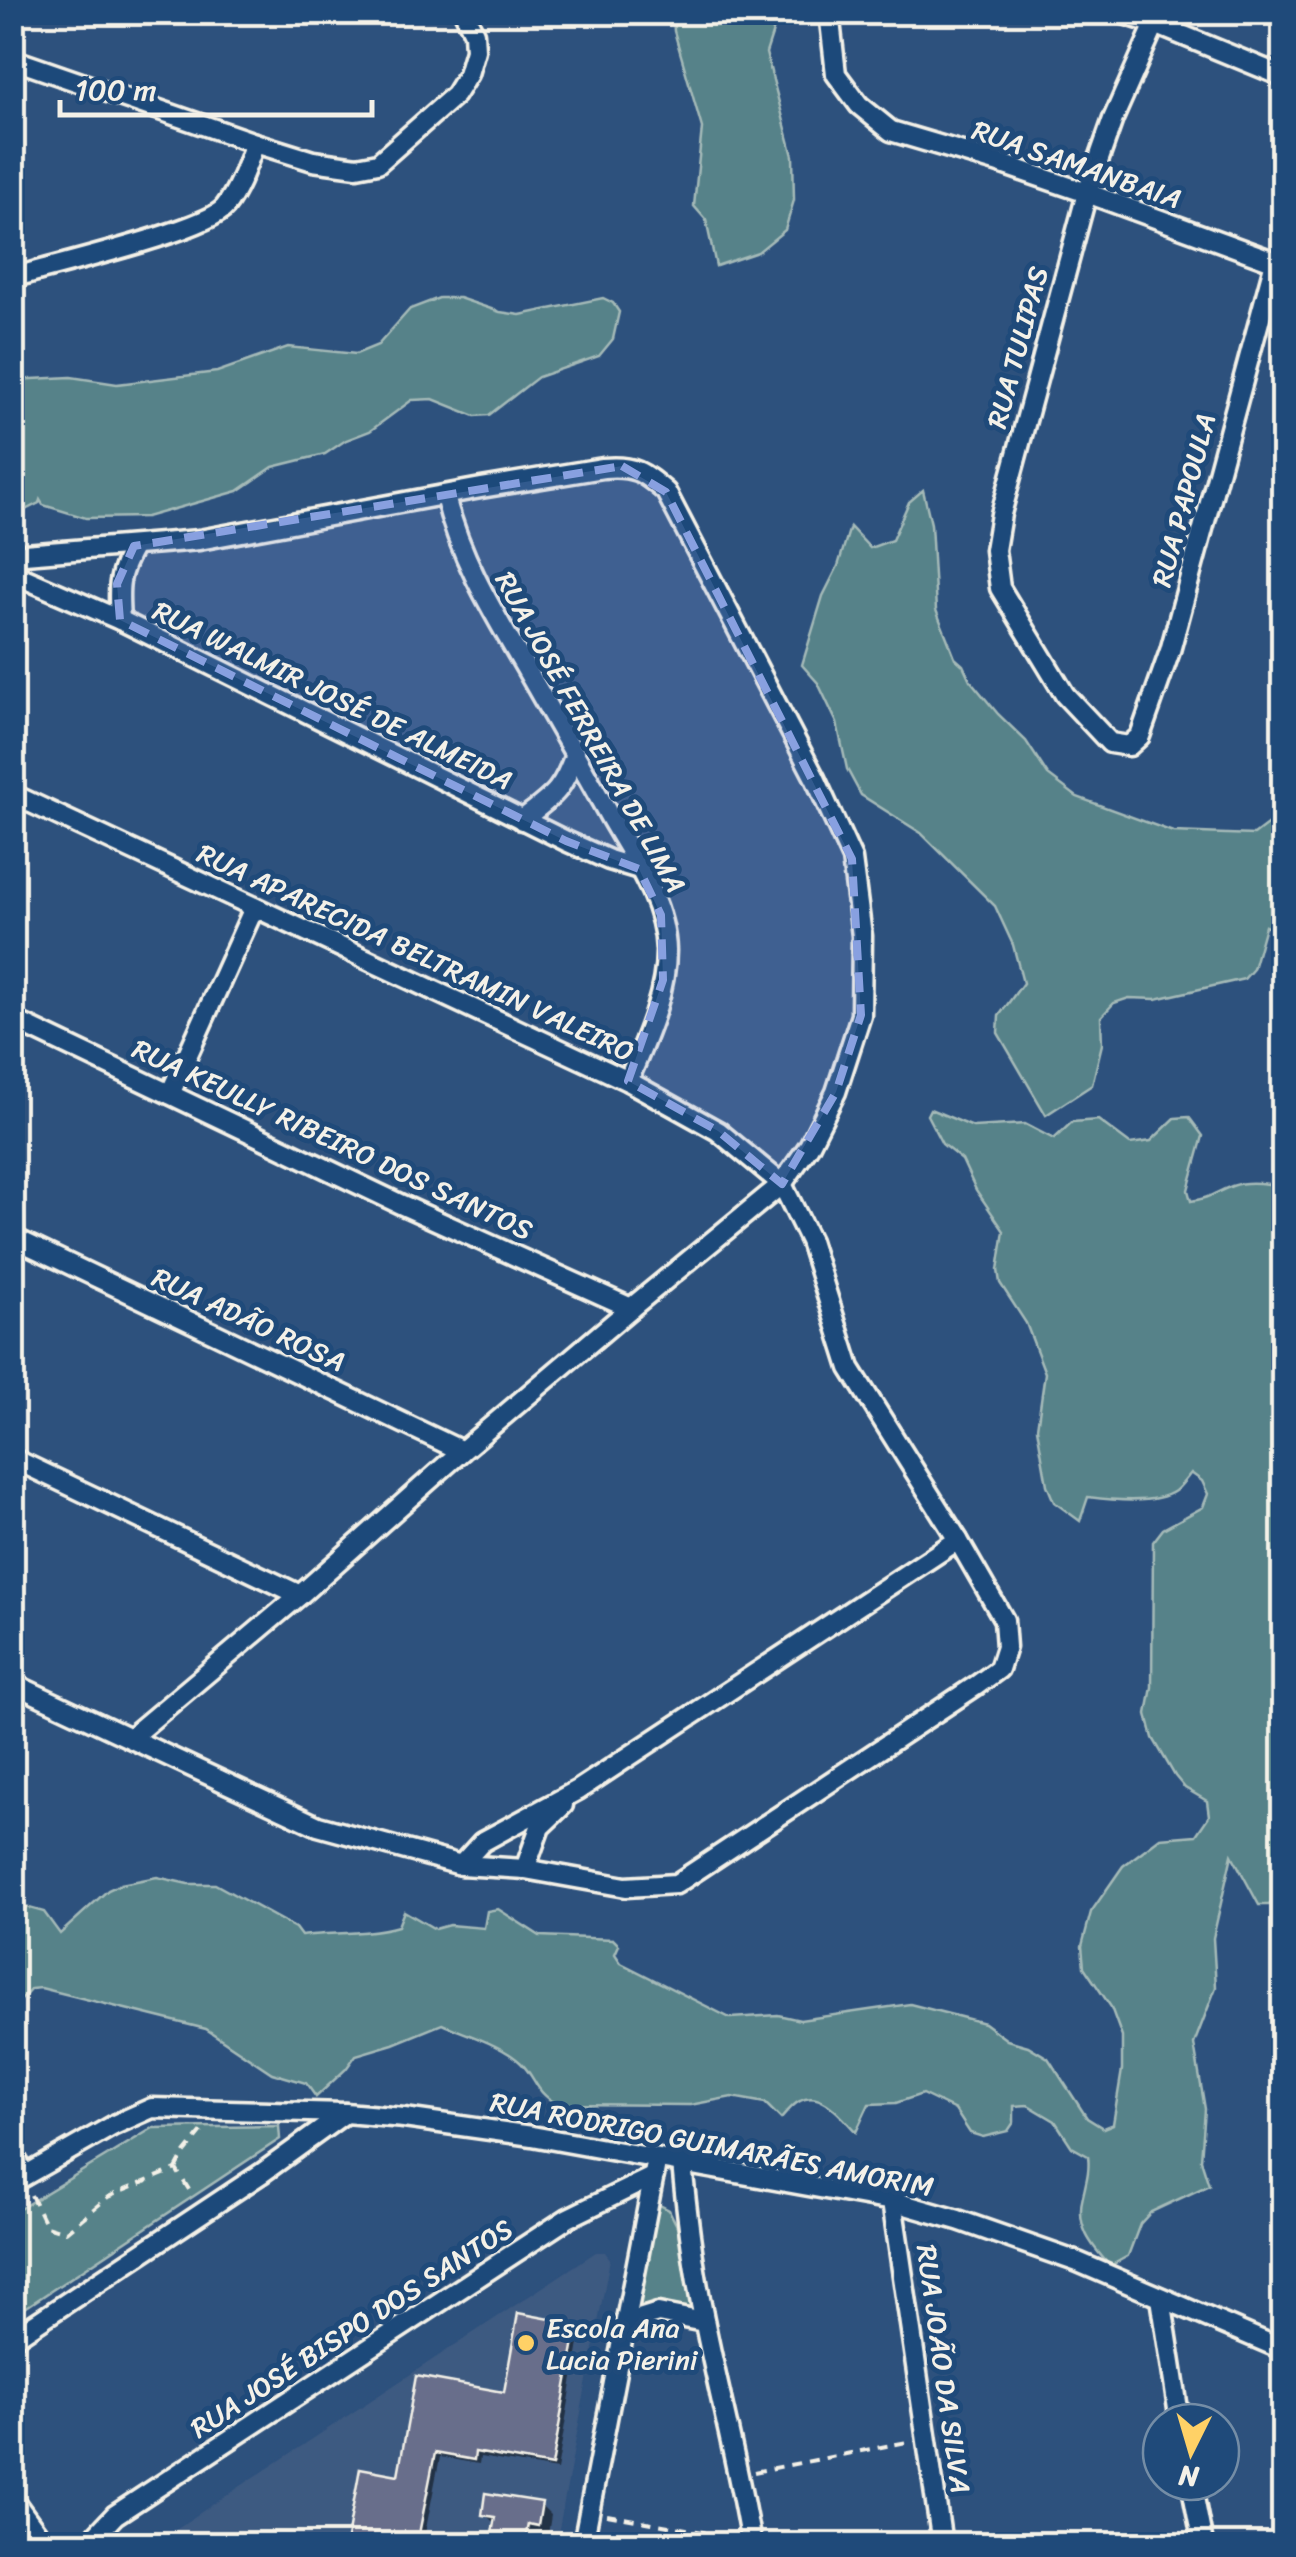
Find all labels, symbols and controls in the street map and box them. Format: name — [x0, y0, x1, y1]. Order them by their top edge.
scale bar — [60, 55, 372, 117]
text: 100 m — [75, 63, 157, 117]
street label: RUA SAMANBAIA — [965, 106, 1188, 223]
street label: RUA TULIPAS — [972, 260, 1063, 434]
street label: RUA PAPOULA — [1137, 408, 1230, 592]
street label: RUA JOSÉ FERREIRA DE LIMA — [481, 562, 700, 903]
street label: RUA WALMIR JOSÉ DE ALMEIDA — [144, 587, 521, 804]
street label: RUA APARECIDA BELTRAMIN VALEIRO — [189, 829, 643, 1076]
street label: RUA KEULLY RIBEIRO DOS SANTOS — [124, 1025, 542, 1254]
street label: RUA ADÃO ROSA — [144, 1253, 354, 1386]
street label: RUA RODRIGO GUIMARÃES AMORIM — [486, 2077, 938, 2212]
street label: RUA JOSÉ BISPO DOS SANTOS — [180, 2205, 523, 2452]
street label: RUA JOÃO DA SILVA — [902, 2241, 985, 2497]
place label: Escola Ana Lucia Pierini — [546, 2303, 699, 2384]
marker: Escola Ana Lucia Pierini — [515, 2332, 537, 2354]
north arrow — [1141, 2402, 1241, 2502]
text: N — [1176, 2451, 1202, 2502]

